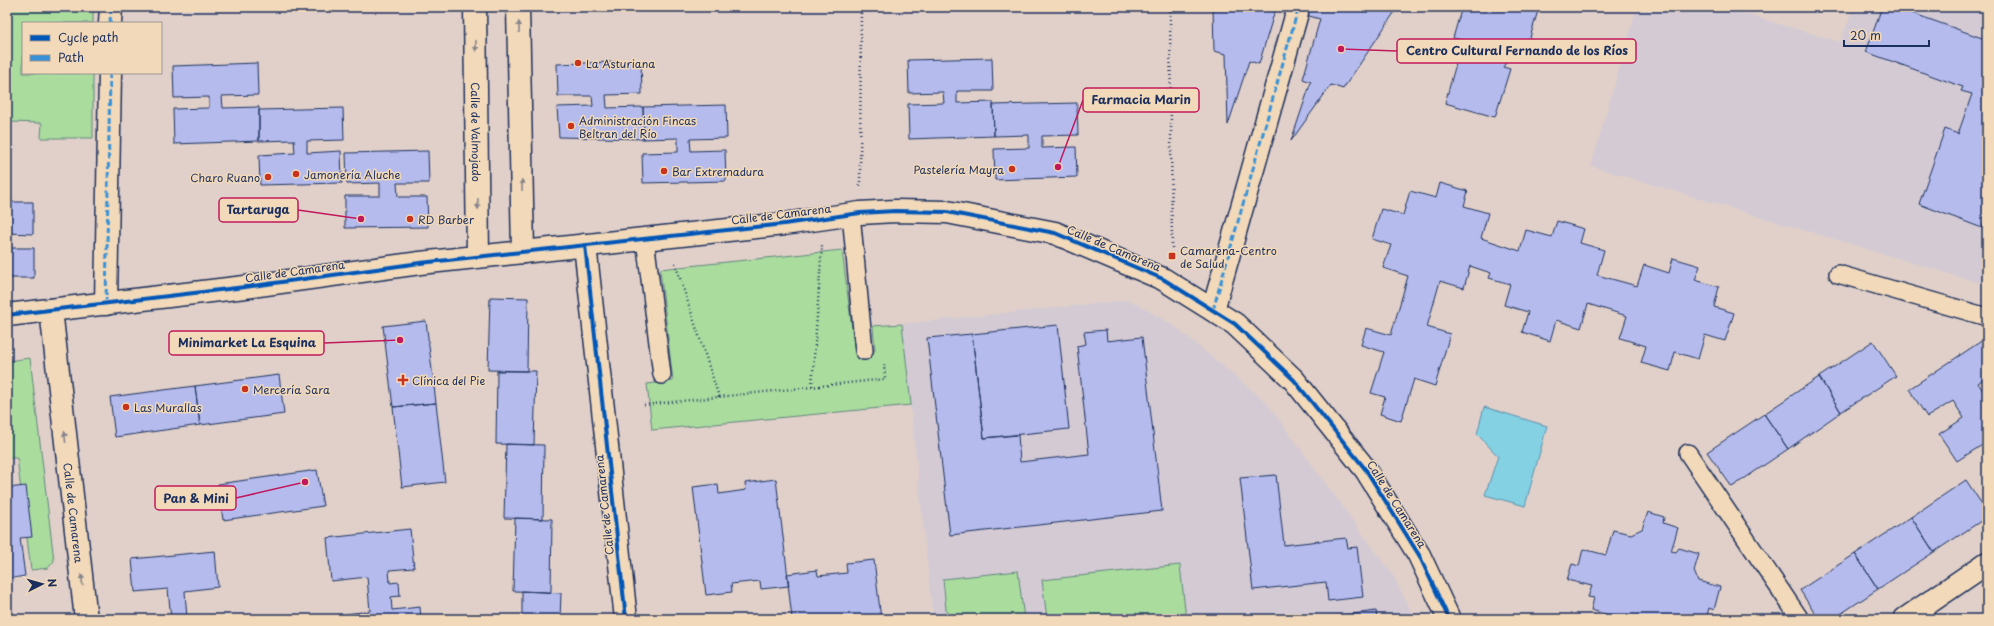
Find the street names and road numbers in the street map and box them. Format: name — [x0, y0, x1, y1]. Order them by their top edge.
street label: Calle de Valmojado — [467, 82, 486, 182]
street label: Calle de Camarena — [730, 199, 832, 229]
street label: Calle de Camarena — [1064, 221, 1164, 276]
street label: Calle de Camarena — [244, 256, 346, 286]
street label: Calle de Camarena — [590, 454, 618, 556]
street label: Calle de Camarena — [1363, 457, 1431, 551]
street label: Calle de Camarena — [60, 462, 88, 564]

